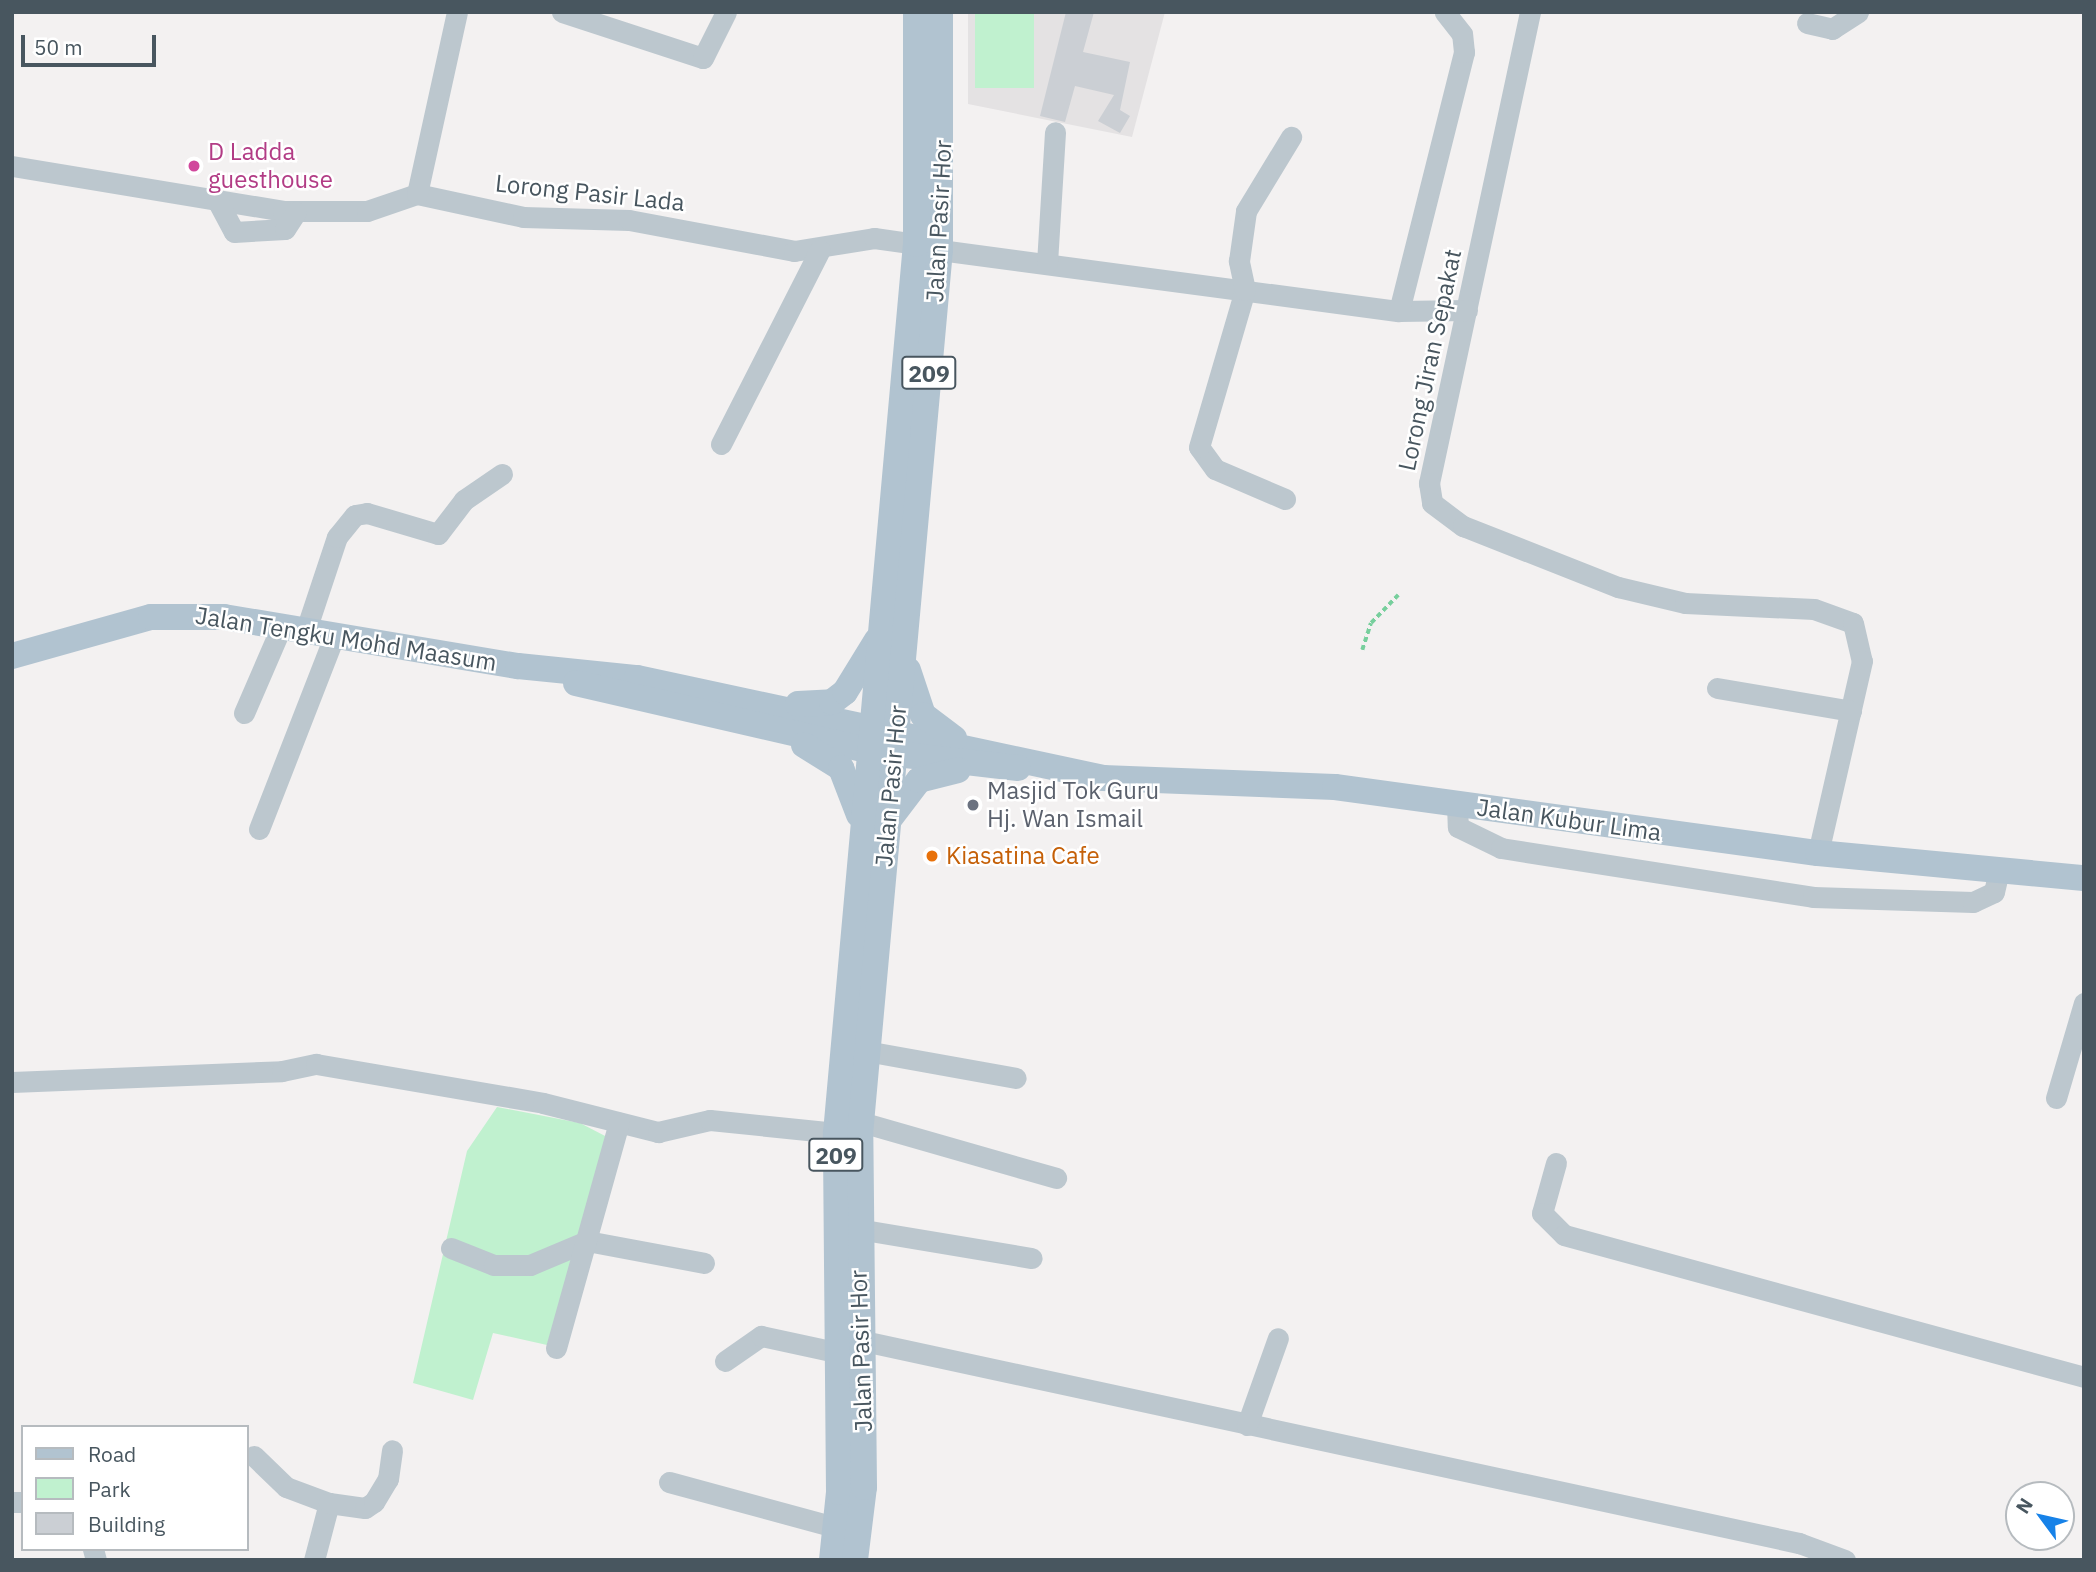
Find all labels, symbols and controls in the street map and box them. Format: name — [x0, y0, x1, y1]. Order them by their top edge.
scale bar — [24, 21, 159, 65]
text: 50 m — [34, 33, 83, 61]
place label: D Ladda guesthouse — [208, 138, 333, 194]
street label: Jalan Pasir Hor — [920, 139, 958, 303]
marker: D Ladda guesthouse — [186, 158, 202, 174]
street label: Lorong Pasir Lada — [494, 169, 686, 217]
street label: Lorong Jiran Sepakat — [1392, 246, 1468, 474]
road number: 209 — [901, 354, 957, 392]
street label: Jalan Tengku Mohd Maasum — [193, 601, 499, 677]
street label: Jalan Pasir Hor — [870, 704, 912, 868]
place label: Masjid Tok Guru Hj. Wan Ismail — [987, 777, 1159, 833]
street label: Jalan Kubur Lima — [1475, 793, 1663, 847]
marker: Masjid Tok Guru Hj. Wan Ismail — [965, 797, 981, 813]
place label: Kiasatina Cafe — [946, 842, 1100, 870]
marker: Kiasatina Cafe — [924, 848, 940, 864]
road number: 209 — [808, 1136, 864, 1174]
street label: Jalan Pasir Hor — [844, 1269, 878, 1433]
legend — [21, 1425, 248, 1551]
text: Road — [88, 1440, 136, 1468]
text: Park — [88, 1475, 131, 1503]
north arrow — [2005, 1481, 2075, 1551]
text: N — [2010, 1493, 2038, 1518]
text: Building — [88, 1510, 165, 1538]

